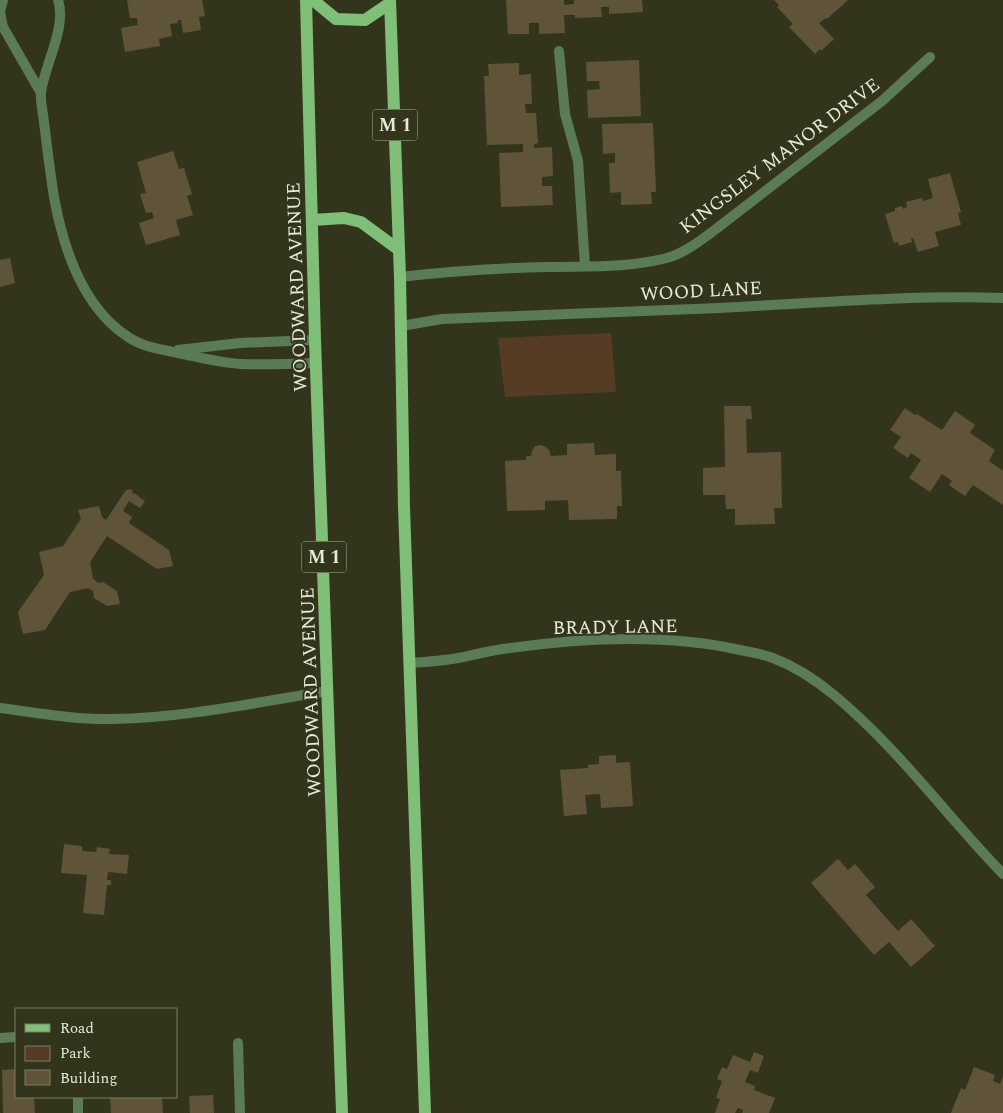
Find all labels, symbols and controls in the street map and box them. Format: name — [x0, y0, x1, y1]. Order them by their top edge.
street label: KINGSLEY MANOR DRIVE — [673, 71, 886, 241]
road number: M 1 — [372, 110, 418, 140]
street label: WOODWARD AVENUE — [279, 182, 316, 392]
street label: WOOD LANE — [639, 274, 763, 309]
road number: M 1 — [302, 542, 346, 572]
street label: WOODWARD AVENUE — [293, 587, 330, 797]
street label: BRADY LANE — [552, 612, 678, 643]
legend — [15, 1008, 178, 1098]
text: Road — [60, 1017, 94, 1040]
text: Park — [60, 1042, 91, 1065]
text: Building — [60, 1067, 117, 1090]

